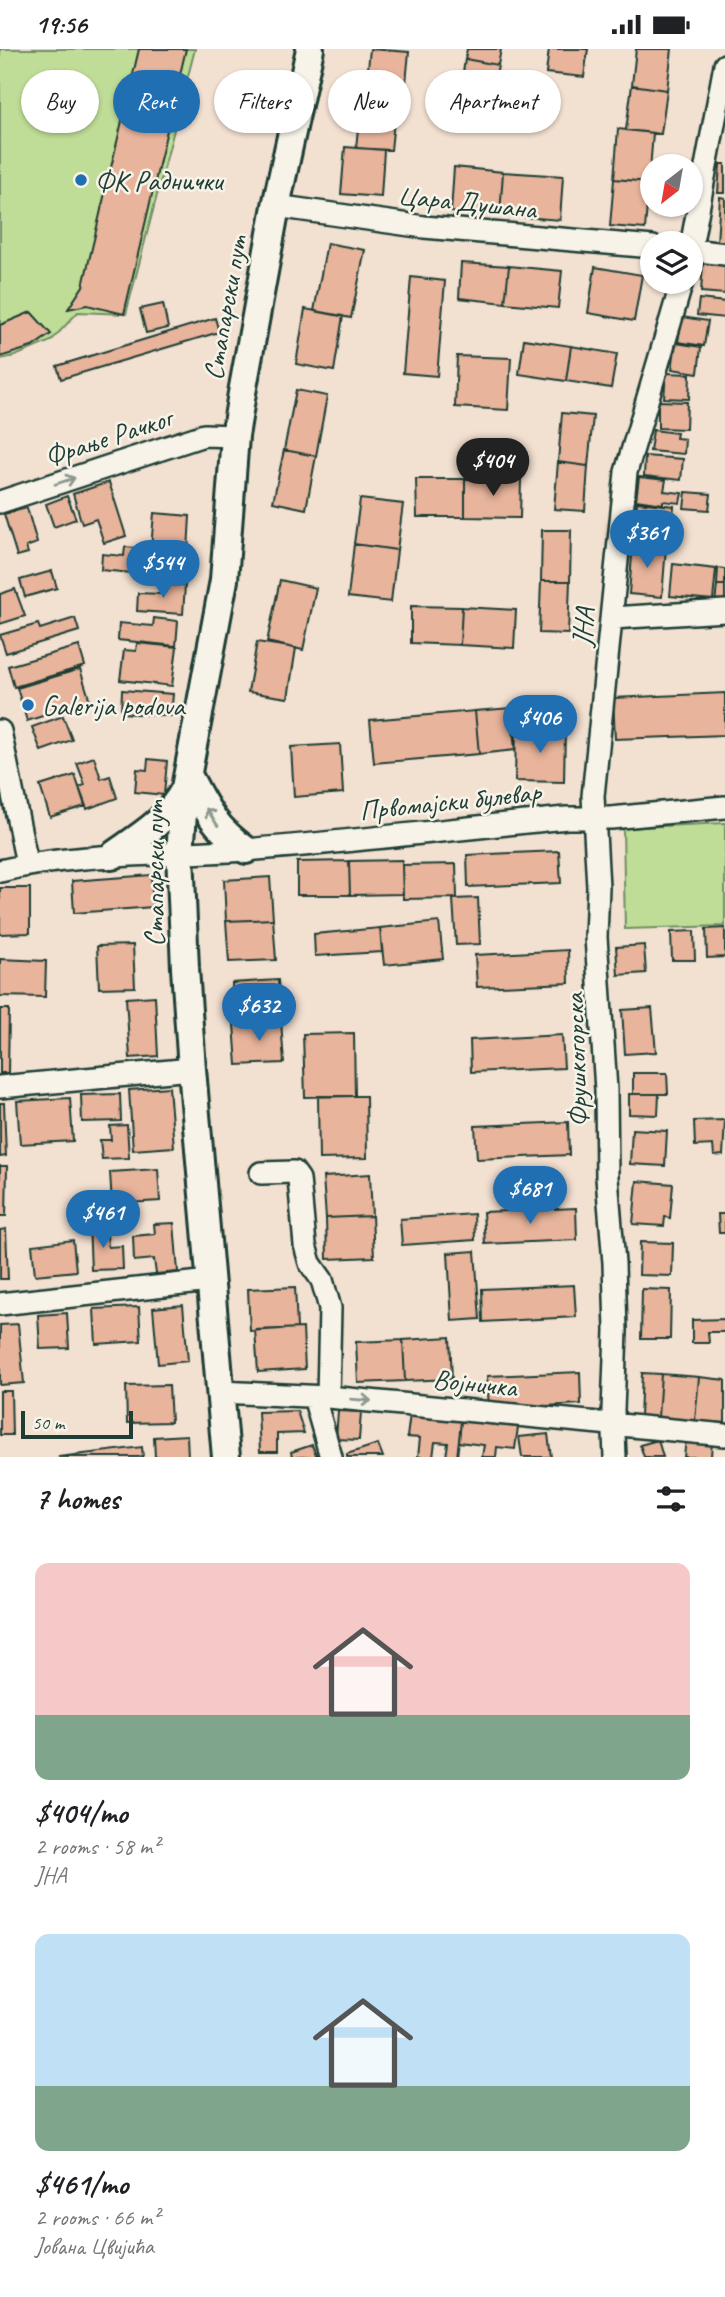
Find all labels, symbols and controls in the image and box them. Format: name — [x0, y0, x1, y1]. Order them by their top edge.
text: 19:56 — [35, 8, 87, 41]
chip: Buy — [21, 70, 99, 133]
chip: Rent — [113, 70, 200, 133]
chip: Filters — [214, 70, 314, 133]
chip: New — [328, 70, 411, 133]
chip: Apartment — [425, 70, 561, 133]
north arrow — [640, 154, 704, 217]
map controls — [640, 154, 703, 294]
place label: ФК Раднички — [95, 163, 225, 198]
marker: ФК Раднички — [73, 172, 89, 188]
street label: Цара Душана — [396, 177, 540, 227]
button: layers — [640, 231, 703, 294]
street label: Стапарски пут — [195, 232, 255, 383]
street label: Фрање Рачког — [40, 399, 179, 474]
pin: $404 — [452, 439, 534, 498]
text: $404 — [472, 446, 514, 475]
one-way arrow — [53, 473, 75, 486]
pin: $361 — [606, 511, 688, 570]
text: $361 — [626, 518, 668, 547]
pin: $544 — [122, 540, 204, 600]
text: $544 — [142, 548, 184, 577]
street label: ЈНА — [563, 604, 603, 650]
place label: Galerija podova — [42, 688, 186, 723]
pin: $406 — [499, 695, 581, 755]
marker: Galerija podova — [20, 697, 36, 713]
text: $406 — [519, 703, 561, 732]
street label: Првомајски булевар — [358, 774, 545, 828]
street label: Стапарски пут — [137, 800, 172, 947]
one-way arrow — [204, 808, 219, 827]
pin: $632 — [218, 983, 300, 1043]
text: $632 — [238, 991, 280, 1020]
street label: Фрушкогорска — [556, 991, 596, 1128]
pin: $681 — [489, 1167, 571, 1226]
text: $681 — [509, 1174, 551, 1203]
pin: $461 — [62, 1191, 144, 1250]
text: $461 — [82, 1198, 124, 1227]
street label: Војничка — [431, 1361, 520, 1405]
one-way arrow — [349, 1394, 372, 1407]
scale bar — [21, 1408, 133, 1440]
text: 50 m — [32, 1411, 64, 1435]
text: 7 homes — [35, 1480, 120, 1518]
icon: filters — [652, 1480, 690, 1518]
icon: home — [300, 1609, 426, 1735]
text: $404/mo — [35, 1794, 127, 1832]
text: 2 rooms · 58 m² — [35, 1832, 159, 1861]
text: ЈНА — [35, 1861, 67, 1890]
icon: home — [300, 1980, 426, 2106]
text: $461/mo — [35, 2165, 128, 2203]
text: 2 rooms · 66 m² — [35, 2203, 159, 2232]
text: Јована Цвијића — [35, 2232, 154, 2261]

